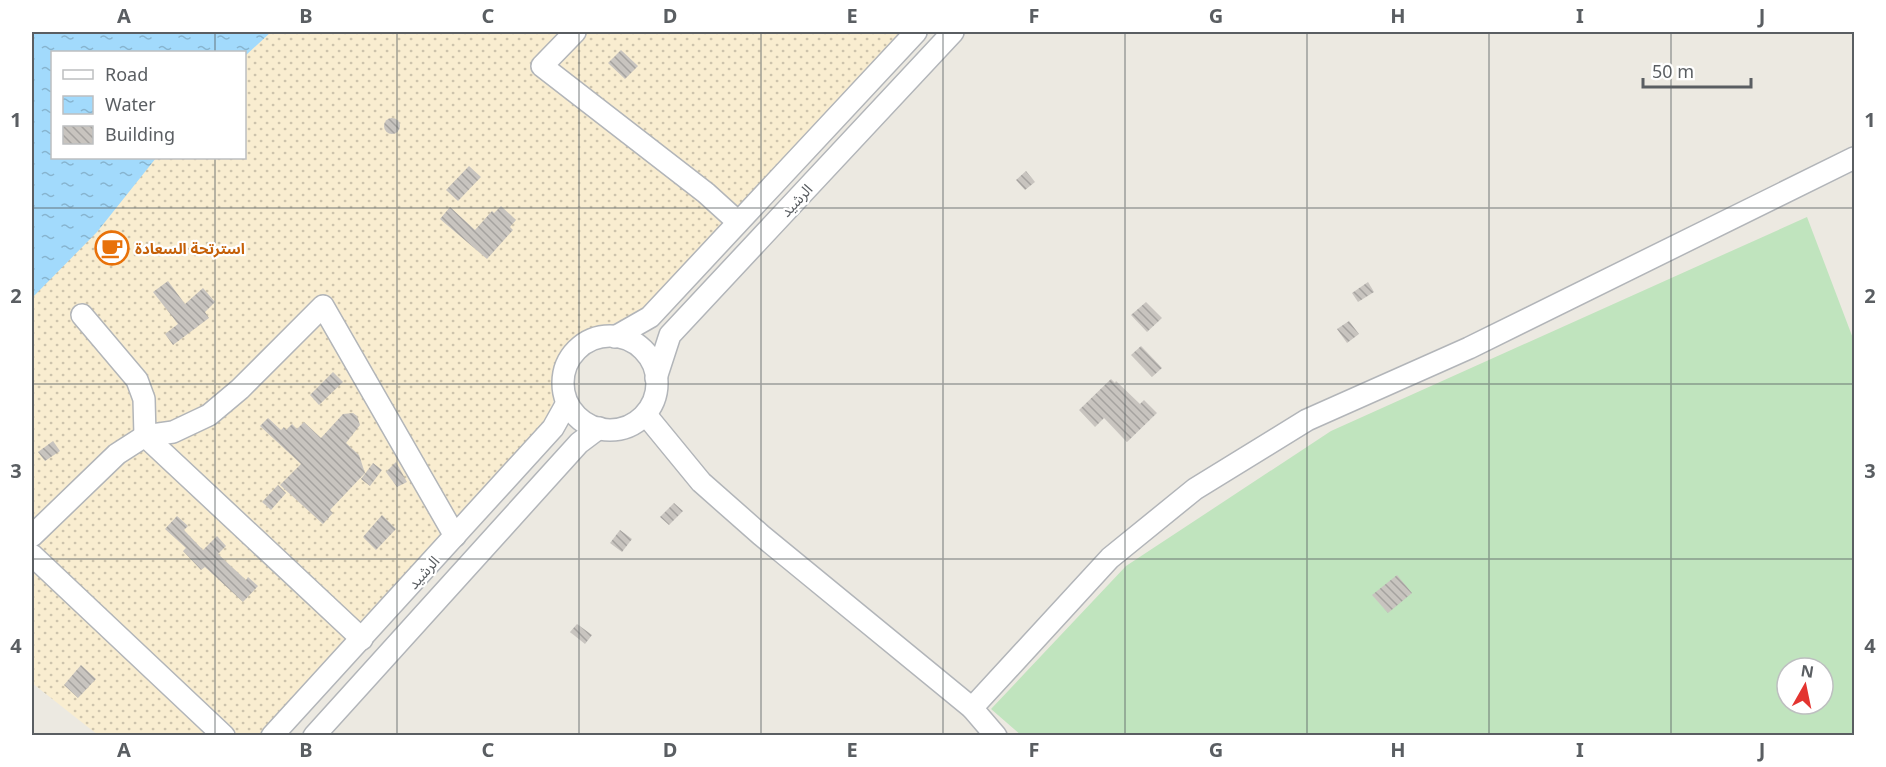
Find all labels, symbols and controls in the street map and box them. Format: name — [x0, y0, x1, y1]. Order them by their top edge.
text: A — [117, 2, 131, 29]
text: B — [299, 2, 313, 29]
text: C — [482, 2, 495, 29]
text: D — [663, 2, 677, 29]
text: E — [846, 2, 858, 29]
text: F — [1029, 2, 1039, 29]
text: G — [1209, 2, 1223, 29]
text: H — [1390, 2, 1406, 29]
text: I — [1576, 2, 1584, 29]
text: J — [1757, 2, 1765, 29]
legend — [51, 51, 246, 159]
scale bar — [1643, 51, 1751, 89]
text: 50 m — [1652, 59, 1694, 83]
text: Road — [105, 62, 148, 86]
text: Water — [105, 92, 156, 116]
text: 1 — [10, 106, 22, 133]
text: 1 — [1864, 106, 1876, 133]
text: Building — [105, 122, 175, 146]
street label: الرشيد — [776, 179, 816, 221]
cafe icon: استرتحة السعادة — [94, 230, 130, 266]
place label: استرتحة السعادة — [135, 238, 245, 258]
text: 2 — [10, 282, 22, 309]
text: 2 — [1864, 282, 1876, 309]
text: 3 — [10, 457, 22, 484]
text: 3 — [1864, 457, 1876, 484]
street label: الرشيد — [403, 551, 443, 593]
text: 4 — [10, 632, 22, 659]
text: 4 — [1864, 632, 1876, 659]
north arrow — [1775, 656, 1835, 716]
text: N — [1799, 659, 1815, 683]
text: A — [117, 736, 131, 763]
text: B — [299, 736, 313, 763]
text: C — [482, 736, 495, 763]
text: D — [663, 736, 677, 763]
text: E — [846, 736, 858, 763]
text: F — [1029, 736, 1039, 763]
text: G — [1209, 736, 1223, 763]
text: H — [1390, 736, 1406, 763]
text: I — [1576, 736, 1584, 763]
text: J — [1757, 736, 1765, 763]

